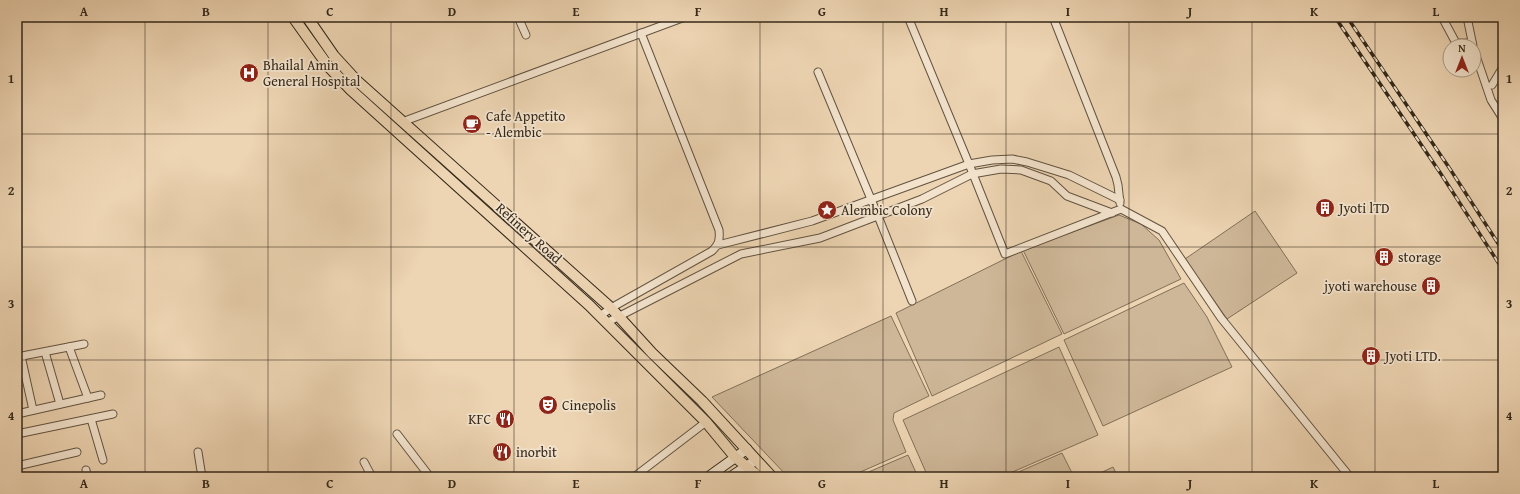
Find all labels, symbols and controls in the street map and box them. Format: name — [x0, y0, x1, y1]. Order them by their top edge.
text: A — [80, 2, 89, 21]
text: B — [202, 2, 210, 21]
text: C — [326, 2, 334, 21]
text: D — [448, 2, 456, 21]
text: E — [573, 2, 580, 21]
text: F — [695, 2, 702, 21]
text: G — [818, 2, 826, 21]
text: H — [939, 2, 949, 21]
text: I — [1066, 2, 1070, 21]
text: J — [1186, 2, 1193, 21]
text: K — [1310, 2, 1319, 21]
text: L — [1433, 2, 1440, 21]
north arrow — [1442, 38, 1482, 78]
text: N — [1458, 40, 1466, 56]
place label: Bhailal Amin General Hospital — [263, 55, 361, 91]
hospital icon: Bhailal Amin General Hospital — [238, 62, 260, 84]
text: 1 — [8, 69, 14, 88]
text: 1 — [1506, 69, 1512, 88]
place label: Cafe Appetito - Alembic — [486, 106, 566, 142]
cafe icon: Cafe Appetito - Alembic — [461, 113, 483, 135]
text: 2 — [8, 181, 15, 200]
text: 2 — [1506, 181, 1513, 200]
building icon: Jyoti lTD — [1314, 197, 1336, 219]
street label: Refinery Road — [492, 198, 567, 268]
place label: Jyoti lTD — [1337, 198, 1389, 218]
place icon: Alembic Colony — [816, 199, 838, 221]
place label: Alembic Colony — [841, 200, 933, 220]
building icon: storage — [1373, 246, 1395, 268]
place label: storage — [1398, 247, 1442, 267]
building icon: jyoti warehouse — [1420, 275, 1442, 297]
place label: jyoti warehouse — [1322, 276, 1417, 296]
text: 3 — [8, 294, 14, 313]
text: 3 — [1506, 294, 1512, 313]
building icon: Jyoti LTD. — [1360, 345, 1382, 367]
place label: Jyoti LTD. — [1383, 346, 1441, 366]
theatre icon: Cinepolis — [537, 394, 559, 416]
place label: Cinepolis — [562, 395, 616, 415]
text: 4 — [8, 406, 15, 425]
text: 4 — [1506, 406, 1513, 425]
restaurant icon: KFC — [494, 408, 516, 430]
place label: KFC — [468, 409, 491, 429]
restaurant icon: inorbit — [491, 441, 513, 463]
place label: inorbit — [516, 442, 557, 462]
text: A — [80, 474, 89, 493]
text: B — [202, 474, 210, 493]
text: C — [326, 474, 334, 493]
text: D — [448, 474, 456, 493]
text: E — [573, 474, 580, 493]
text: F — [695, 474, 702, 493]
text: G — [818, 474, 826, 493]
text: H — [939, 474, 949, 493]
text: I — [1066, 474, 1070, 493]
text: J — [1186, 474, 1193, 493]
text: K — [1310, 474, 1319, 493]
text: L — [1433, 474, 1440, 493]

